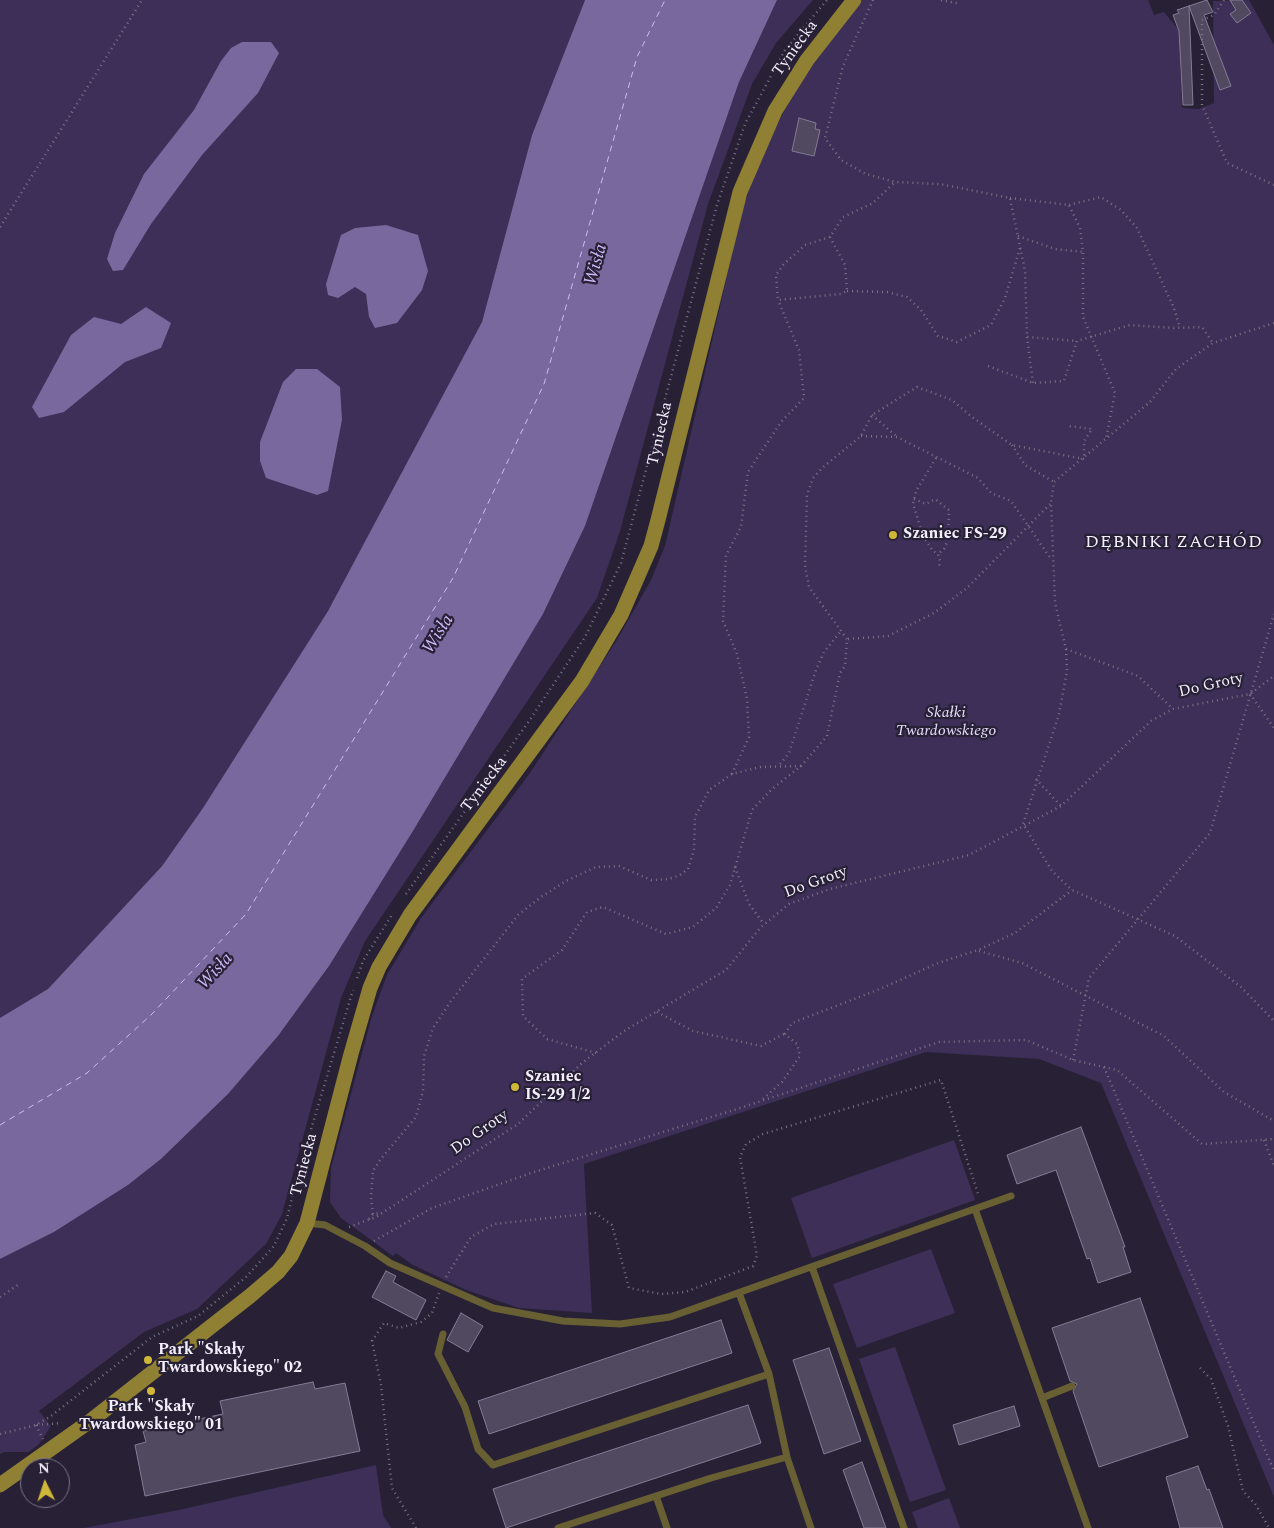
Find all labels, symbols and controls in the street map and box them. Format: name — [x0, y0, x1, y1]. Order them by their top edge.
street label: Tyniecka — [769, 17, 823, 81]
water label: Wisła — [581, 242, 613, 288]
street label: Tyniecka — [644, 400, 678, 468]
place label: Szaniec FS-29 — [903, 525, 1007, 545]
marker: Szaniec FS-29 — [887, 529, 899, 541]
district label: DĘBNIKI ZACHÓD — [1083, 532, 1265, 554]
water label: Wisła — [419, 611, 459, 659]
street label: Do Groty — [1177, 669, 1245, 703]
park label: Skałki Twardowskiego — [896, 704, 996, 742]
street label: Tyniecka — [458, 753, 512, 817]
street label: Do Groty — [782, 863, 850, 903]
water label: Wisła — [194, 949, 238, 995]
place label: Szaniec IS-29 1/2 — [525, 1068, 591, 1106]
marker: Szaniec IS-29 1/2 — [509, 1081, 521, 1093]
street label: Do Groty — [448, 1106, 512, 1160]
street label: Tyniecka — [287, 1131, 323, 1199]
place label: Park "Skały Twardowskiego" 02 — [158, 1341, 302, 1379]
marker: Park "Skały Twardowskiego" 02 — [142, 1354, 154, 1366]
marker: Park "Skały Twardowskiego" 01 — [145, 1385, 157, 1397]
place label: Park "Skały Twardowskiego" 01 — [79, 1398, 223, 1436]
north arrow — [20, 1458, 70, 1508]
text: N — [38, 1458, 50, 1479]

